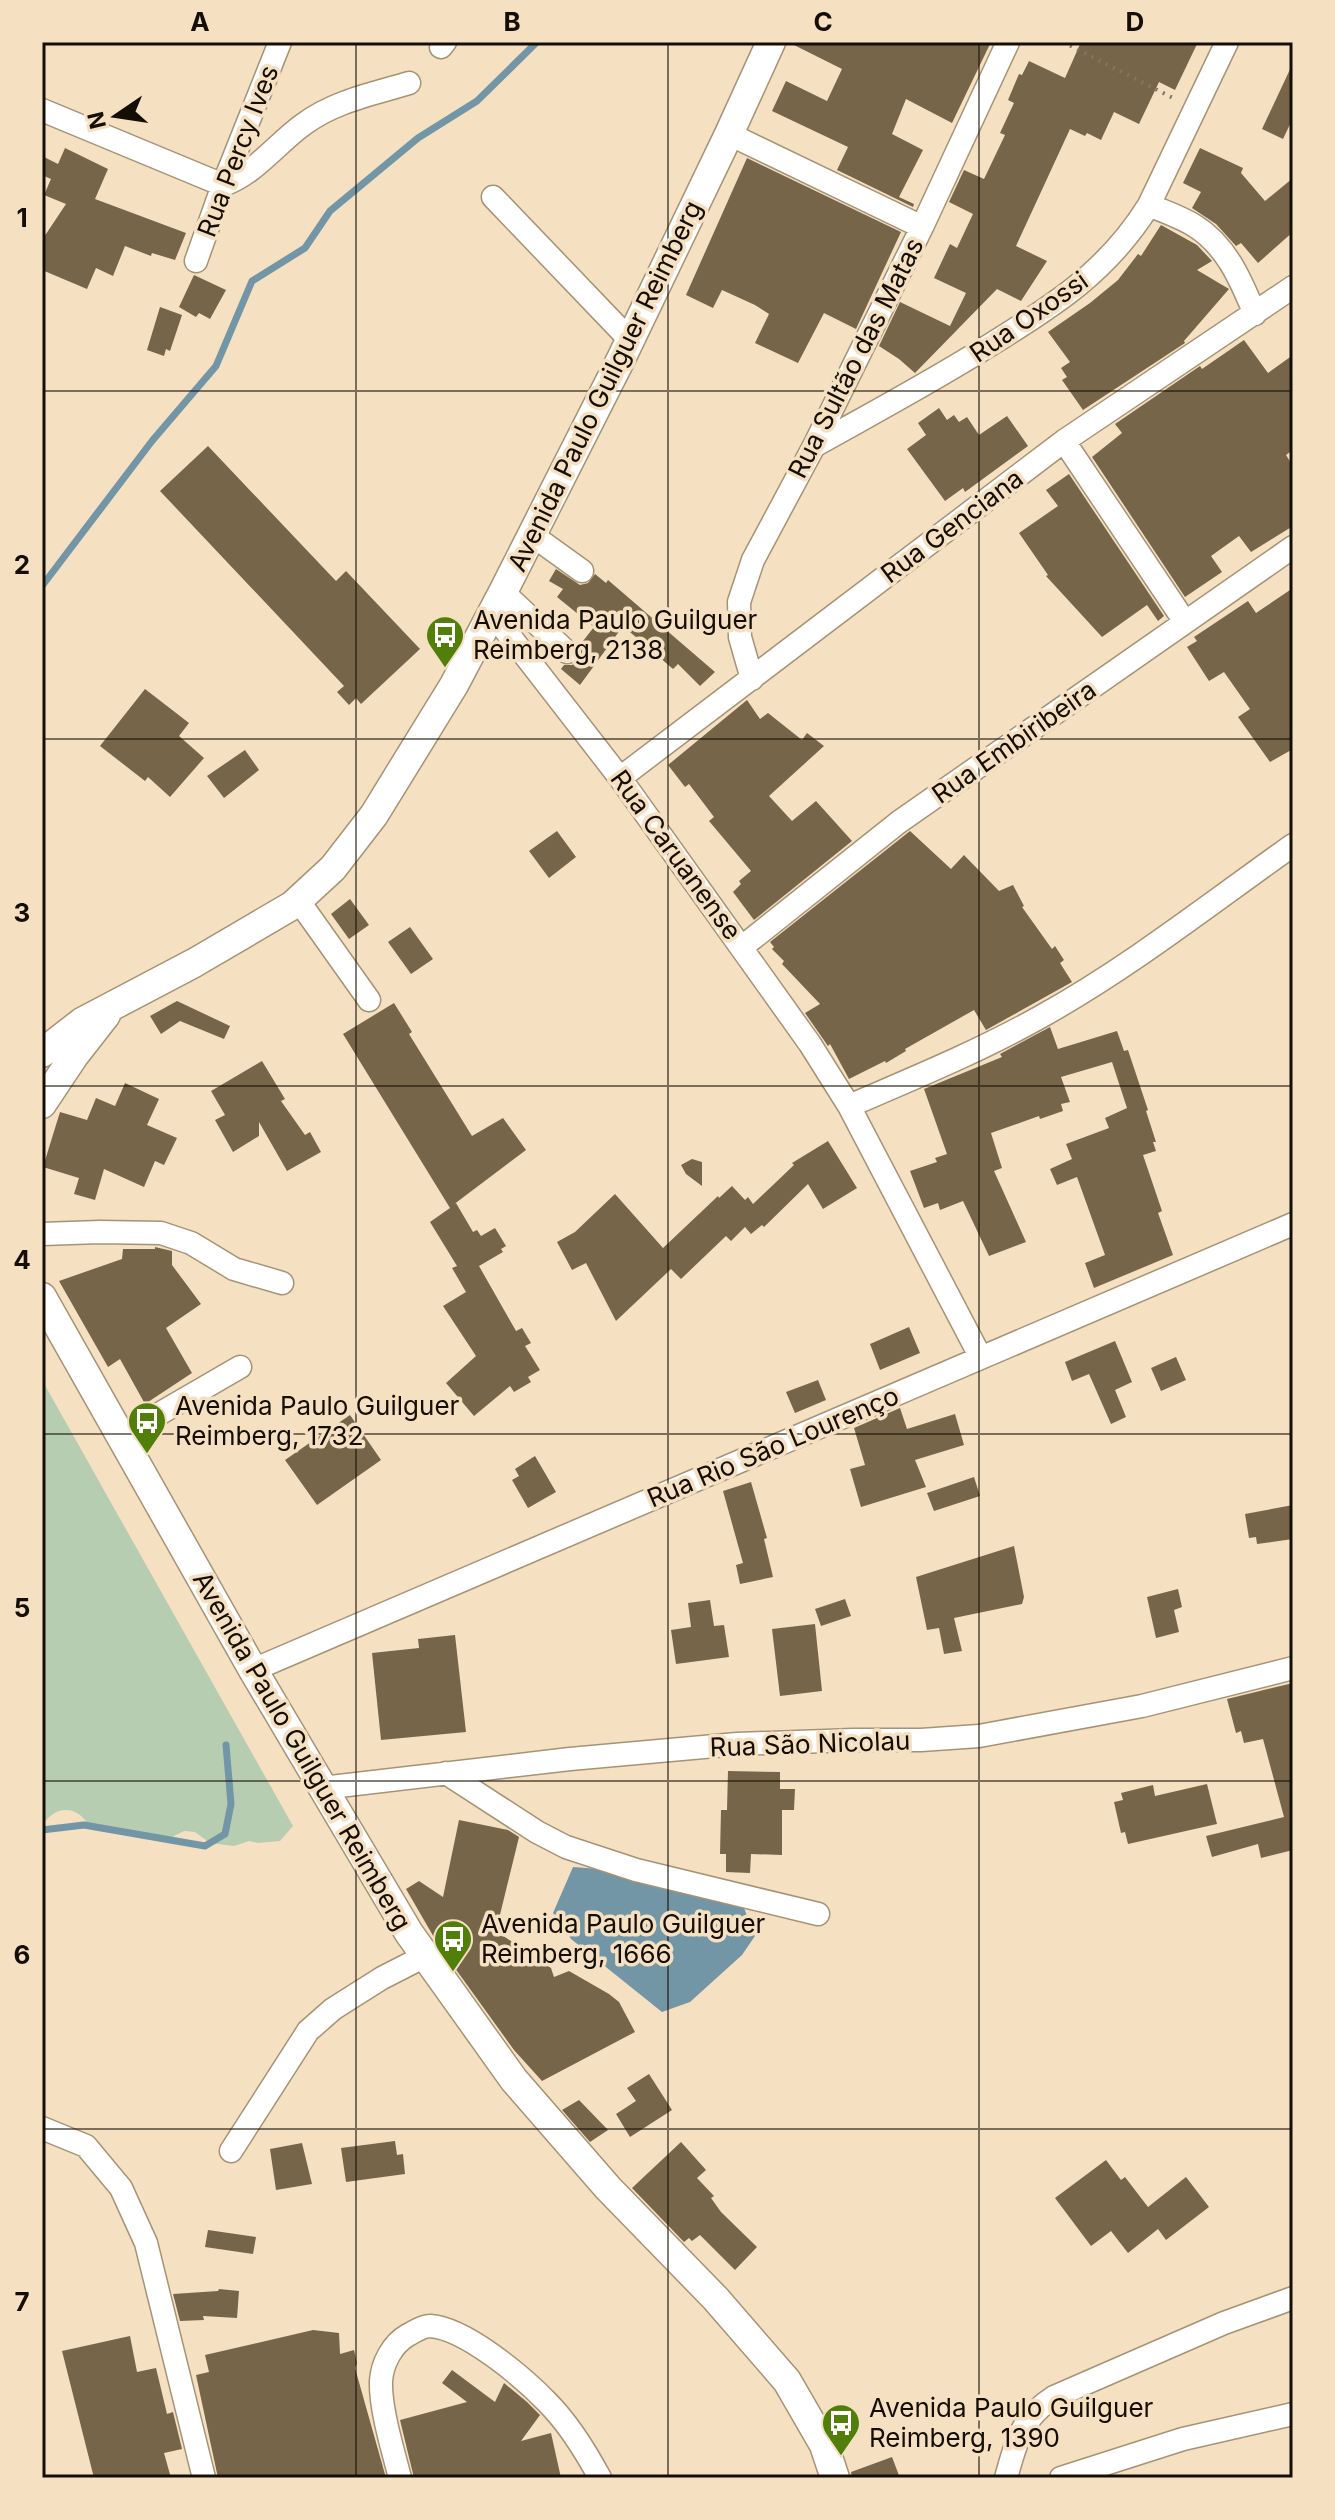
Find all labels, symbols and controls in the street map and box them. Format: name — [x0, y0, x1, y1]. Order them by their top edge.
text: A — [190, 6, 210, 37]
text: B — [503, 6, 521, 37]
text: C — [813, 6, 833, 37]
text: D — [1126, 6, 1144, 37]
street label: Rua Percy Ives — [191, 61, 285, 241]
north arrow — [76, 76, 156, 156]
text: N — [82, 109, 111, 132]
street label: Avenida Paulo Guilguer Reimberg — [501, 195, 708, 576]
text: 1 — [16, 202, 28, 233]
street label: Rua Sultão das Matas — [781, 232, 930, 483]
street label: Rua Oxossi — [964, 265, 1094, 369]
street label: Rua Genciana — [875, 462, 1029, 589]
text: 2 — [14, 549, 30, 580]
place label: Avenida Paulo Guilguer Reimberg, 2138 — [473, 604, 758, 665]
bus stop icon: Avenida Paulo Guilguer Reimberg, 2138 — [424, 614, 466, 669]
street label: Rua Embiribeira — [926, 674, 1102, 810]
street label: Rua Caruanense — [604, 764, 748, 946]
text: 3 — [14, 897, 30, 928]
text: 4 — [13, 1244, 31, 1275]
street label: Rua Rio São Lourenço — [642, 1379, 903, 1514]
place label: Avenida Paulo Guilguer Reimberg, 1732 — [175, 1390, 460, 1451]
bus stop icon: Avenida Paulo Guilguer Reimberg, 1732 — [126, 1400, 168, 1455]
street label: Avenida Paulo Guilguer Reimberg — [187, 1566, 418, 1935]
text: 5 — [14, 1592, 30, 1623]
street label: Rua São Nicolau — [709, 1725, 911, 1762]
place label: Avenida Paulo Guilguer Reimberg, 1666 — [481, 1908, 766, 1969]
bus stop icon: Avenida Paulo Guilguer Reimberg, 1666 — [432, 1918, 474, 1973]
text: 6 — [14, 1939, 30, 1970]
text: 7 — [14, 2286, 30, 2317]
place label: Avenida Paulo Guilguer Reimberg, 1390 — [869, 2392, 1154, 2453]
bus stop icon: Avenida Paulo Guilguer Reimberg, 1390 — [820, 2402, 862, 2457]

